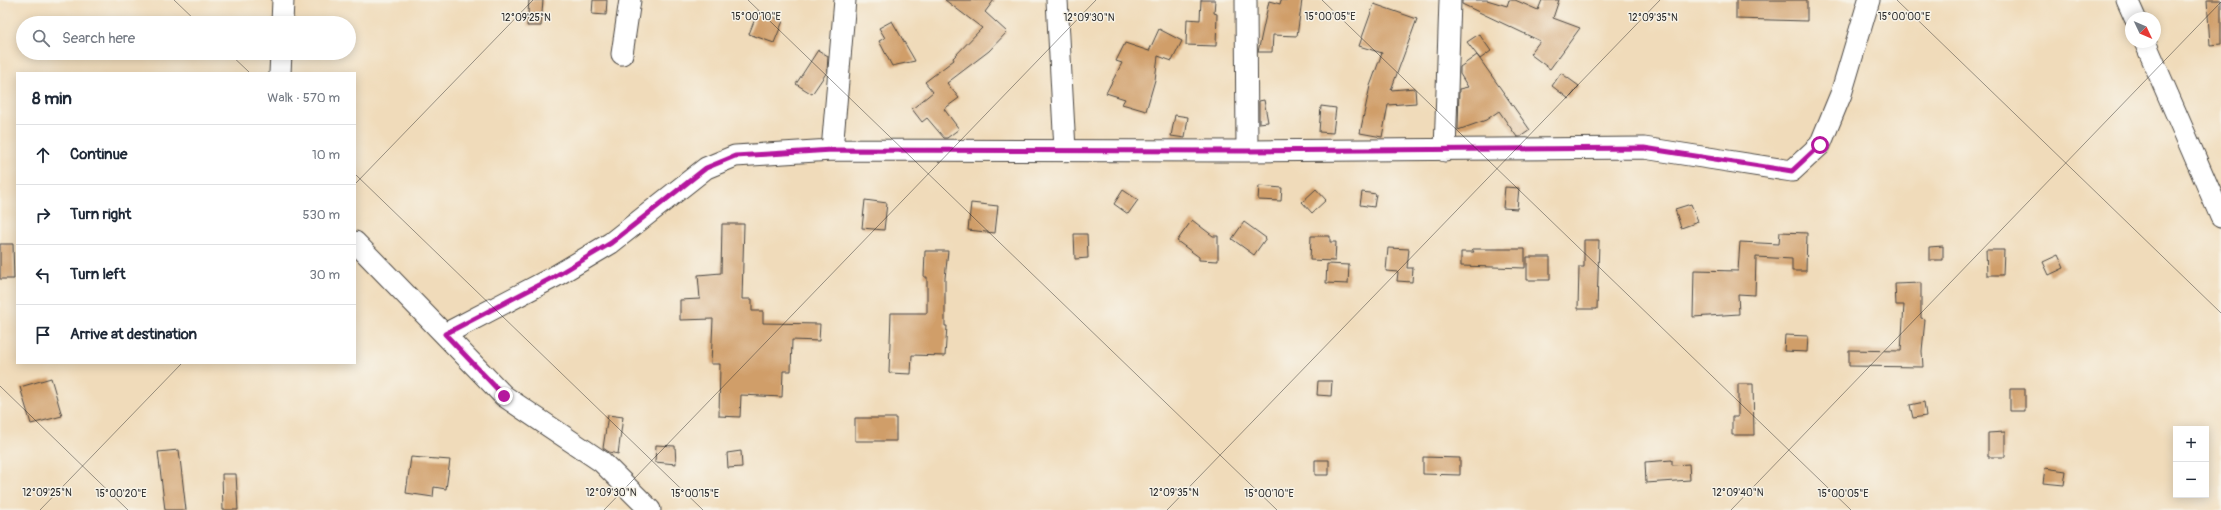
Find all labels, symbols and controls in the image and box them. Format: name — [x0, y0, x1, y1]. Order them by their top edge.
text: 15°00'10"E — [731, 11, 781, 23]
text: 15°00'05"E — [1305, 11, 1355, 23]
text: 15°00'00"E — [1878, 11, 1930, 23]
text: 12°09'25"N — [501, 12, 551, 24]
text: 12°09'30"N — [1063, 12, 1115, 24]
text: 12°09'35"N — [1628, 12, 1678, 24]
north arrow — [2125, 12, 2161, 48]
search box — [16, 16, 356, 60]
icon: search — [30, 27, 52, 49]
text: Search here — [62, 29, 135, 48]
text: 8 min — [32, 88, 72, 109]
text: Walk · 570 m — [267, 90, 340, 106]
route start — [1811, 136, 1829, 154]
icon: ahead — [32, 144, 54, 166]
text: Continue — [70, 145, 128, 164]
text: 10 m — [312, 147, 340, 163]
icon: right — [32, 204, 54, 226]
text: Turn right — [70, 205, 131, 224]
text: 530 m — [302, 207, 340, 223]
icon: left — [32, 264, 54, 286]
text: Turn left — [70, 265, 126, 284]
text: 30 m — [310, 267, 340, 283]
icon: arrive — [32, 324, 54, 346]
text: Arrive at destination — [70, 325, 197, 344]
route end — [495, 387, 513, 405]
map controls — [2173, 426, 2209, 498]
button: + — [2173, 426, 2209, 462]
button: − — [2173, 462, 2209, 498]
text: 12°09'25"N — [22, 487, 72, 499]
text: 12°09'30"N — [585, 487, 637, 499]
text: 12°09'35"N — [1149, 487, 1199, 499]
text: 12°09'40"N — [1712, 487, 1764, 499]
text: 15°00'20"E — [95, 488, 147, 500]
text: 15°00'15"E — [671, 488, 719, 500]
text: 15°00'10"E — [1244, 488, 1294, 500]
text: 15°00'05"E — [1818, 488, 1868, 500]

